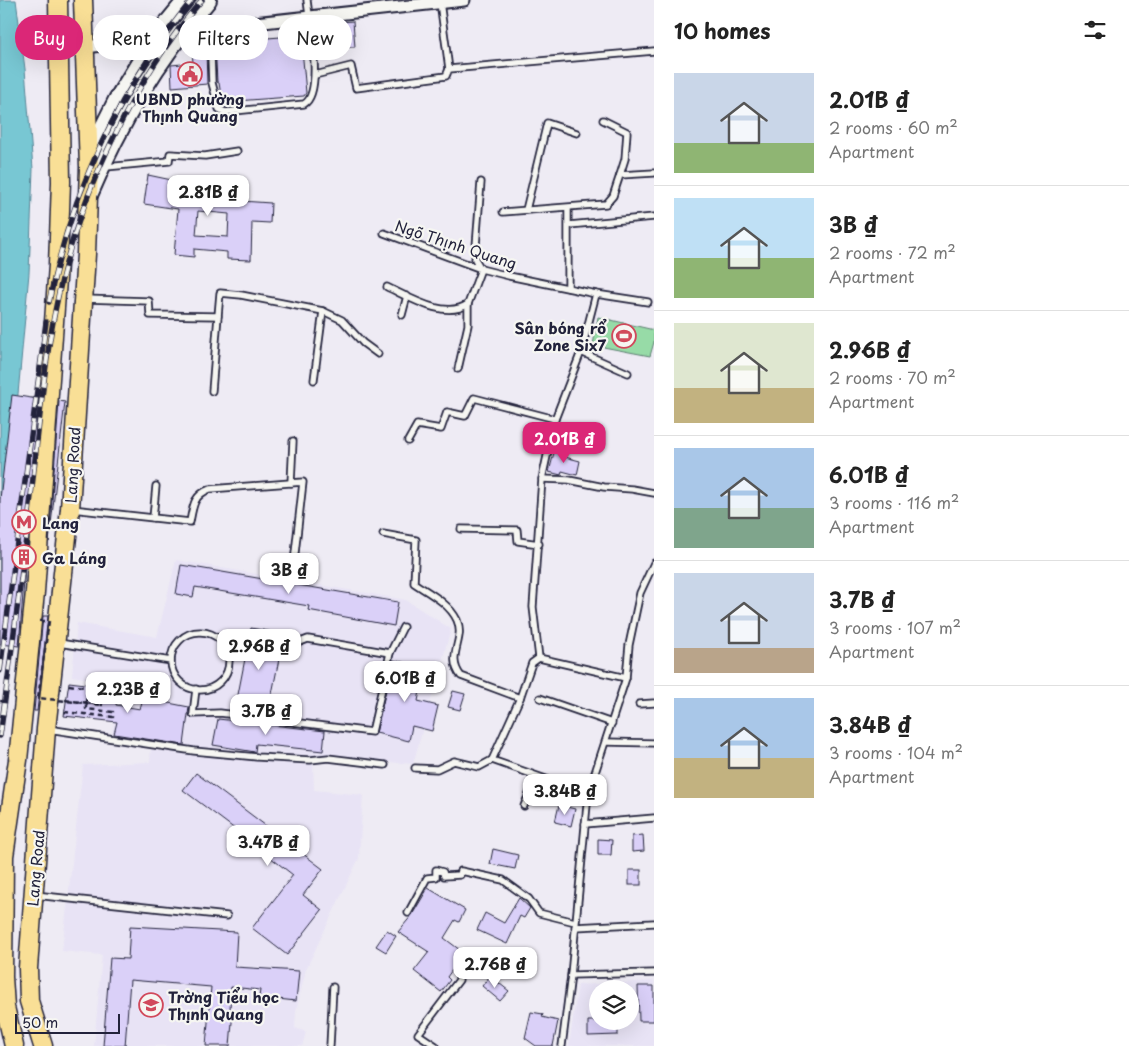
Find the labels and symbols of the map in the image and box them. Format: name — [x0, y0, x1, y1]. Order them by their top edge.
public building icon: UBND phường Thịnh Quang — [177, 61, 203, 87]
place label: UBND phường Thịnh Quang — [136, 87, 244, 127]
pin: 2.81B ₫ — [162, 174, 254, 217]
street label: Ngõ Thịnh Quang — [392, 213, 520, 275]
place label: Sân bóng rổ Zone Six7 — [514, 316, 608, 356]
sports icon: Sân bóng rổ Zone Six7 — [611, 323, 637, 349]
pin: 2.01B ₫ — [518, 422, 610, 464]
street label: Lang Road — [59, 426, 85, 504]
metro station icon: Lang — [11, 509, 37, 535]
place label: Lang — [42, 511, 79, 534]
building icon: Ga Láng — [11, 544, 37, 570]
place label: Ga Láng — [42, 546, 106, 569]
pin: 3B ₫ — [259, 552, 319, 595]
pin: 2.96B ₫ — [213, 628, 305, 671]
pin: 6.01B ₫ — [359, 660, 451, 703]
pin: 2.23B ₫ — [82, 672, 174, 714]
pin: 3.7B ₫ — [225, 694, 307, 736]
pin: 3.84B ₫ — [519, 774, 611, 816]
pin: 3.47B ₫ — [222, 824, 314, 867]
street label: Lang Road — [20, 829, 50, 907]
pin: 2.76B ₫ — [449, 946, 541, 989]
place label: Trờng Tiểu học Thịnh Quang — [168, 985, 279, 1025]
school or university icon: Trờng Tiểu học Thịnh Quang — [138, 992, 164, 1018]
scale bar — [15, 1011, 120, 1034]

